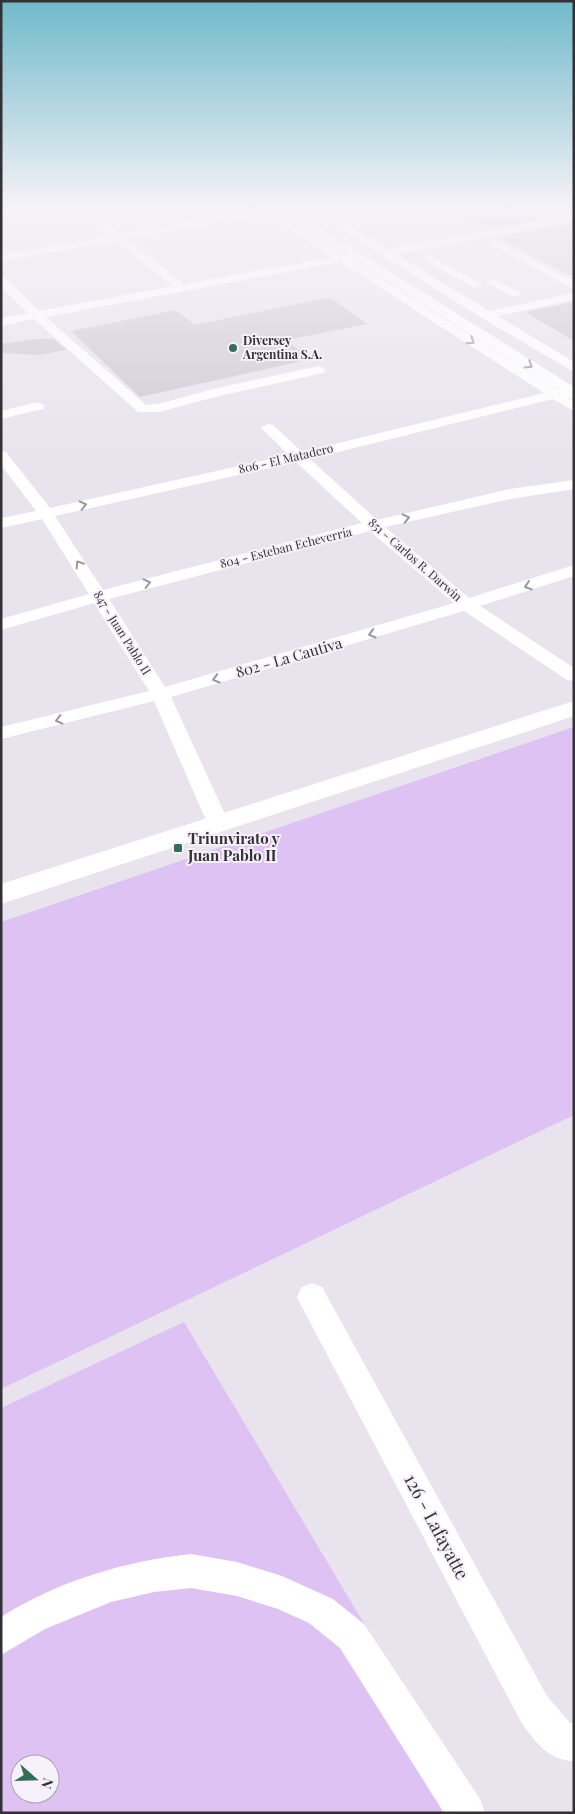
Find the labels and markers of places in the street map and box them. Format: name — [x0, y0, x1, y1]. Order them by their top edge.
place label: Diversey Argentina S.A. — [242, 332, 322, 362]
marker: Diversey Argentina S.A. — [227, 342, 239, 354]
place label: Triunvirato y Juan Pablo II — [187, 828, 280, 865]
marker: Triunvirato y Juan Pablo II — [172, 842, 184, 854]

